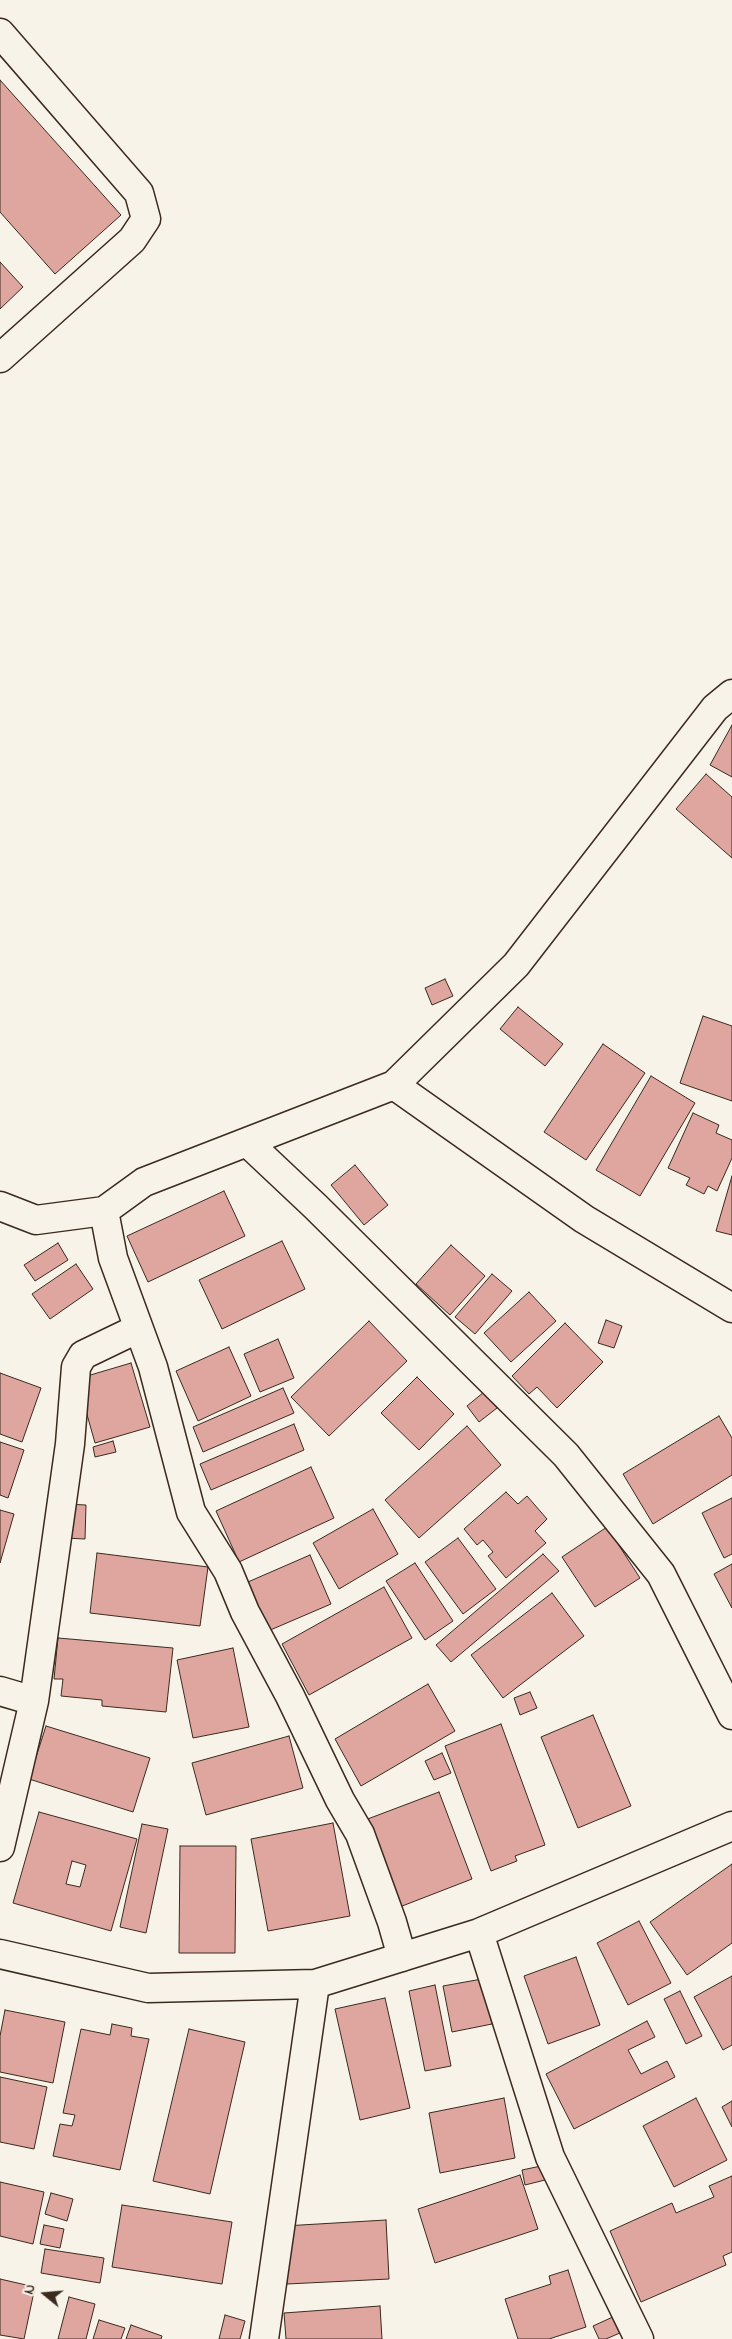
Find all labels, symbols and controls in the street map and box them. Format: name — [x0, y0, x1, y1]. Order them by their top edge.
north arrow — [20, 2269, 70, 2319]
text: N — [19, 2282, 42, 2297]

